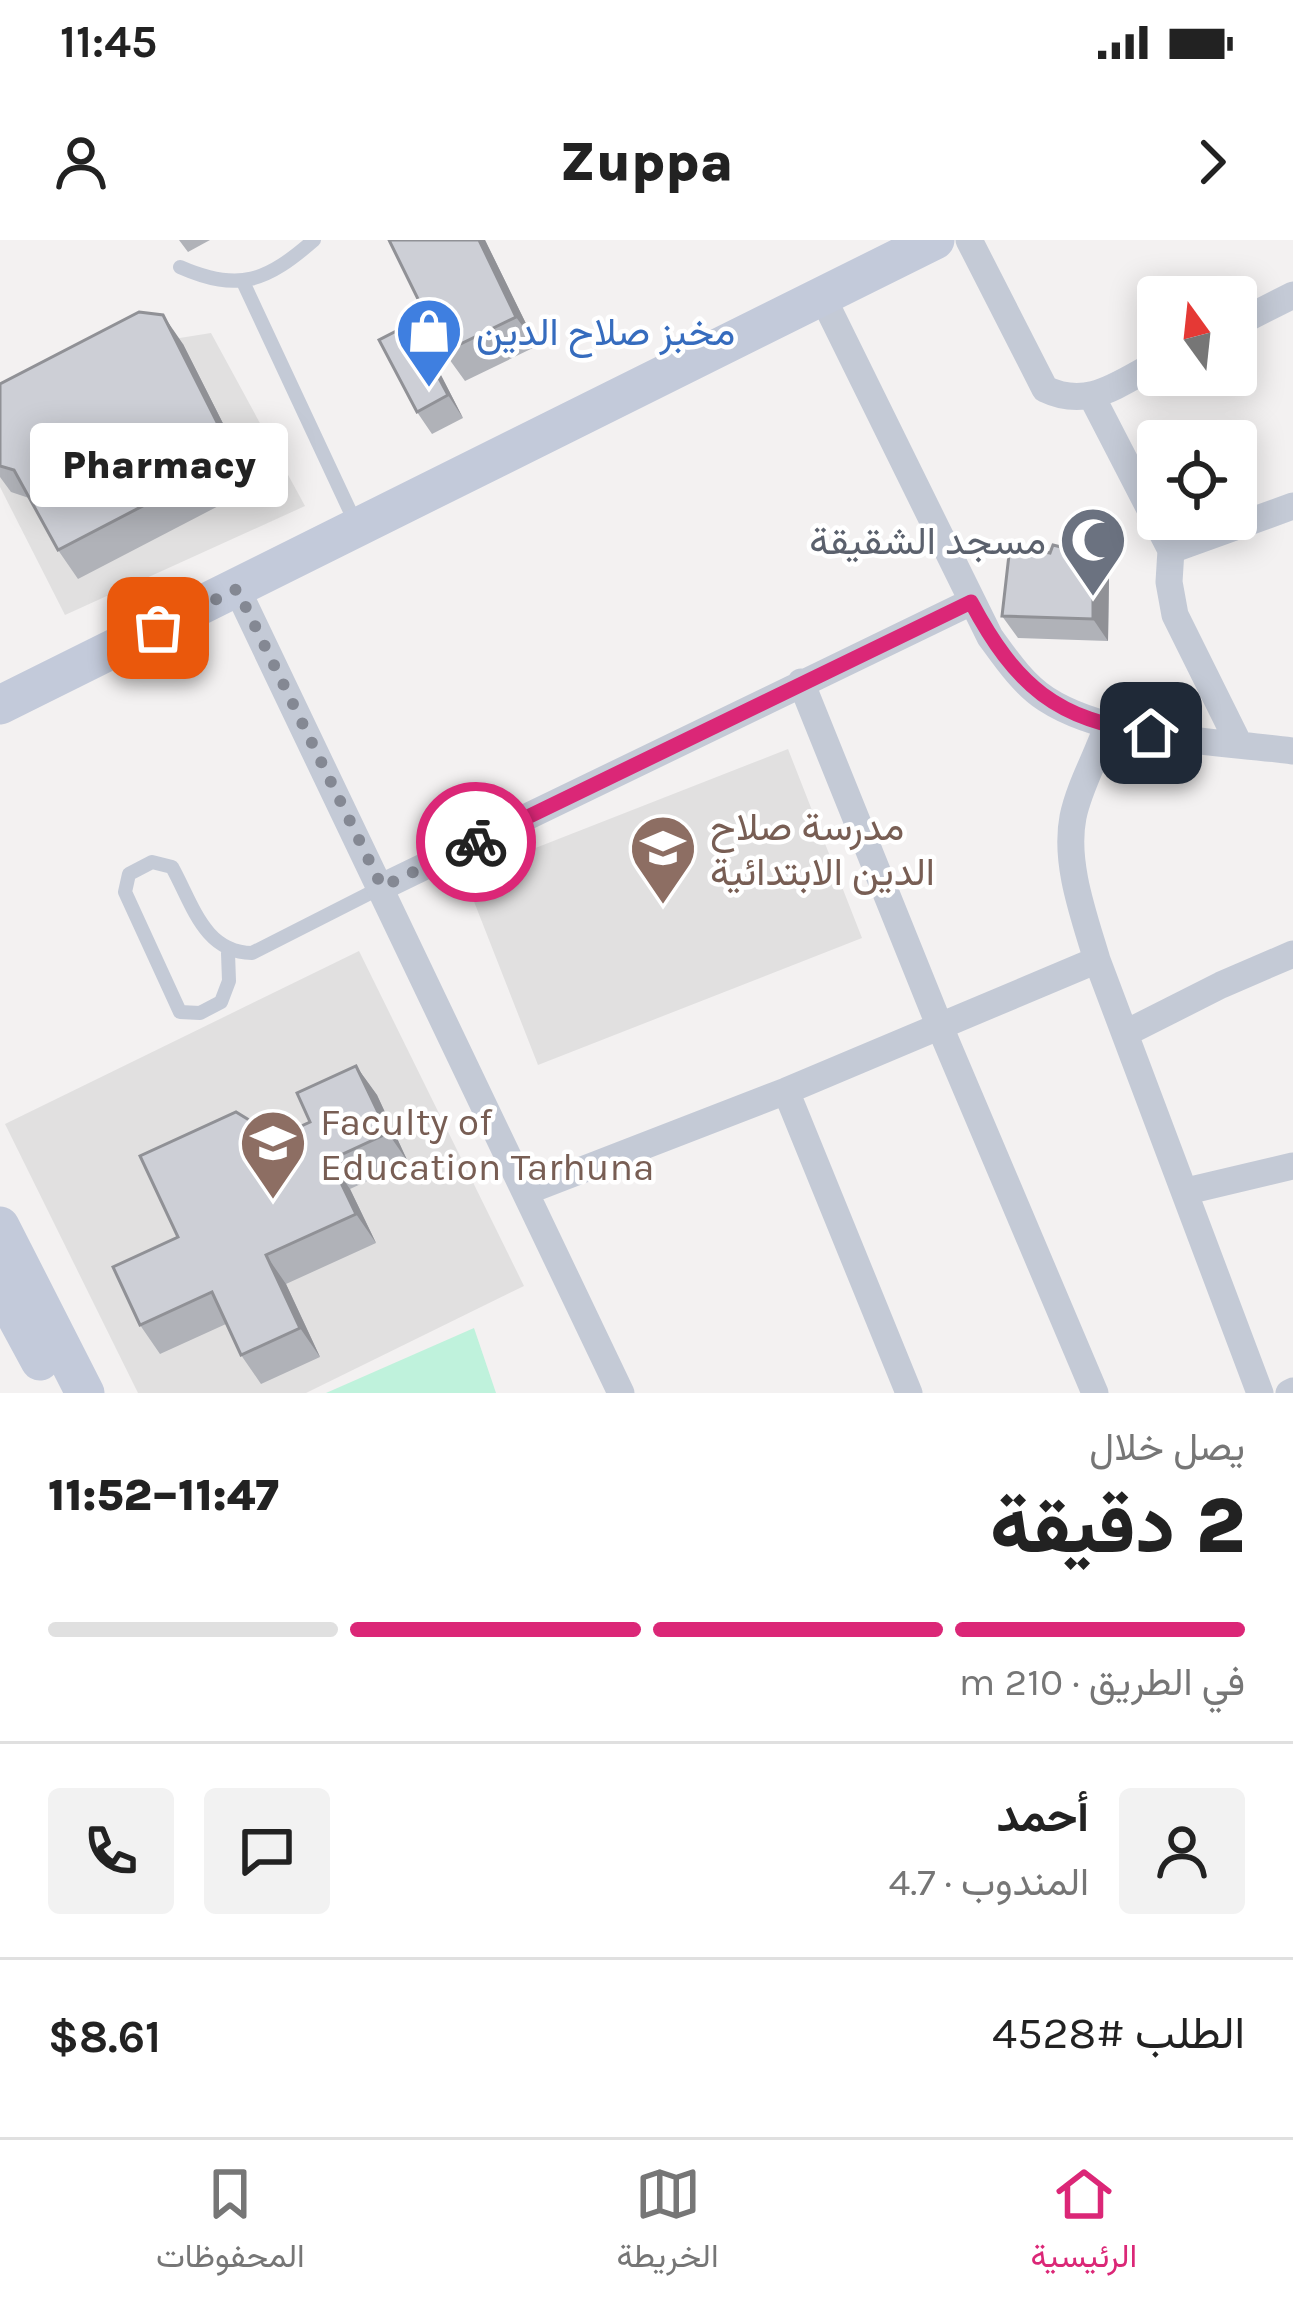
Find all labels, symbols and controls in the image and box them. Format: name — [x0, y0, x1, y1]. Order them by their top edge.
text: 11:45 — [60, 16, 157, 68]
icon: person — [48, 129, 114, 195]
icon: forward — [1179, 129, 1245, 195]
text: Zuppa — [560, 130, 733, 194]
north arrow — [1137, 276, 1257, 396]
map controls — [1137, 276, 1257, 540]
shop icon: مخبز صلاح الدين — [394, 296, 464, 390]
place label: مخبز صلاح الدين — [476, 309, 735, 358]
button: locate — [1137, 420, 1257, 540]
callout: Pharmacy — [29, 424, 287, 508]
text: Pharmacy — [62, 442, 256, 488]
mosque icon: مسجد الشقيقة — [1058, 505, 1128, 599]
place label: مسجد الشقيقة — [809, 518, 1046, 564]
pin — [107, 577, 209, 679]
icon: bag — [125, 595, 191, 661]
pin — [1100, 682, 1202, 784]
icon: home — [1118, 700, 1184, 766]
courier — [416, 782, 536, 902]
place label: مدرسة صلاح الدين الابتدائية — [710, 804, 935, 895]
icon: bike — [443, 809, 509, 875]
school or university icon: مدرسة صلاح الدين الابتدائية — [628, 813, 698, 907]
place label: Faculty of Education Tarhuna — [320, 1099, 654, 1190]
school or university icon: Faculty of Education Tarhuna — [238, 1108, 308, 1202]
text: يصل خلال — [1089, 1424, 1245, 1470]
text: 11:47–11:52 — [48, 1469, 279, 1521]
text: 2 دقيقة — [990, 1480, 1245, 1572]
text: في الطريق · 210 m — [959, 1659, 1245, 1705]
button: phone — [48, 1788, 174, 1914]
button: chat — [204, 1788, 330, 1914]
button: person — [1119, 1788, 1245, 1914]
text: أحمد — [997, 1790, 1089, 1842]
text: المندوب · 4.7 — [889, 1859, 1089, 1905]
text: الطلب #4528 — [992, 2007, 1245, 2059]
text: $8.61 — [48, 2011, 161, 2063]
tab: المحفوظات — [156, 2161, 305, 2285]
tab: الخريطة — [616, 2161, 719, 2285]
tab: الرئيسية — [1030, 2161, 1137, 2285]

